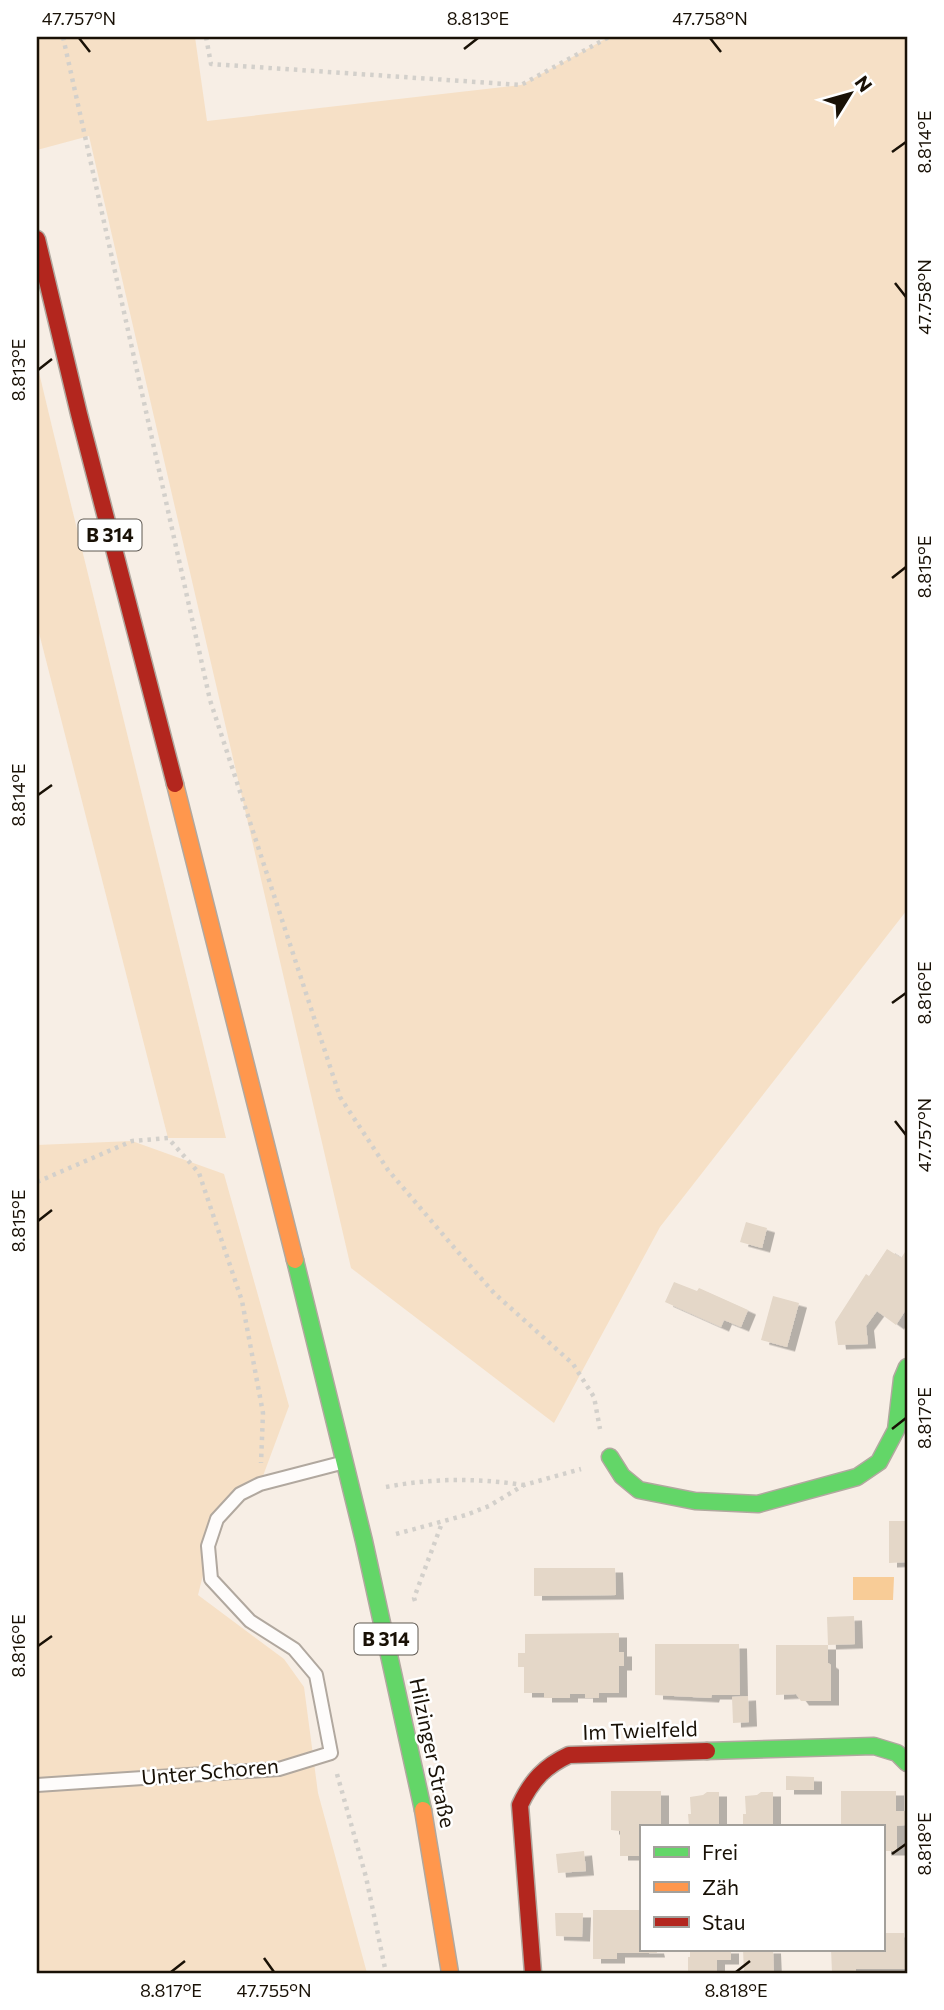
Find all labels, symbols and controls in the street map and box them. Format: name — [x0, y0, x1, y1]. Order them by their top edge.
text: 47.757°N — [42, 7, 116, 29]
text: 8.813°E — [447, 7, 509, 29]
text: 47.758°N — [672, 7, 748, 29]
north arrow — [814, 60, 884, 130]
text: N — [850, 71, 877, 96]
text: 8.814°E — [913, 110, 935, 174]
text: 47.758°N — [913, 259, 935, 335]
text: 8.813°E — [7, 339, 29, 401]
road number: B 314 — [78, 520, 142, 550]
text: 8.815°E — [913, 536, 935, 598]
text: 8.814°E — [7, 763, 29, 827]
text: 8.816°E — [913, 961, 935, 1025]
text: 47.757°N — [913, 1098, 935, 1172]
text: 8.815°E — [7, 1190, 29, 1252]
text: 8.817°E — [913, 1387, 935, 1449]
text: 8.816°E — [7, 1614, 29, 1678]
road number: B 314 — [354, 1624, 418, 1654]
street label: Hilzinger Straße — [405, 1675, 462, 1830]
street label: Im Twielfeld — [582, 1715, 698, 1744]
street label: Unter Schoren — [140, 1752, 280, 1789]
text: 8.818°E — [913, 1812, 935, 1876]
legend — [640, 1825, 884, 1951]
text: Frei — [702, 1839, 738, 1864]
text: Zäh — [702, 1874, 739, 1899]
text: Stau — [702, 1909, 745, 1934]
text: 8.817°E — [140, 1979, 202, 2001]
text: 47.755°N — [237, 1979, 311, 2001]
text: 8.818°E — [704, 1979, 768, 2001]

